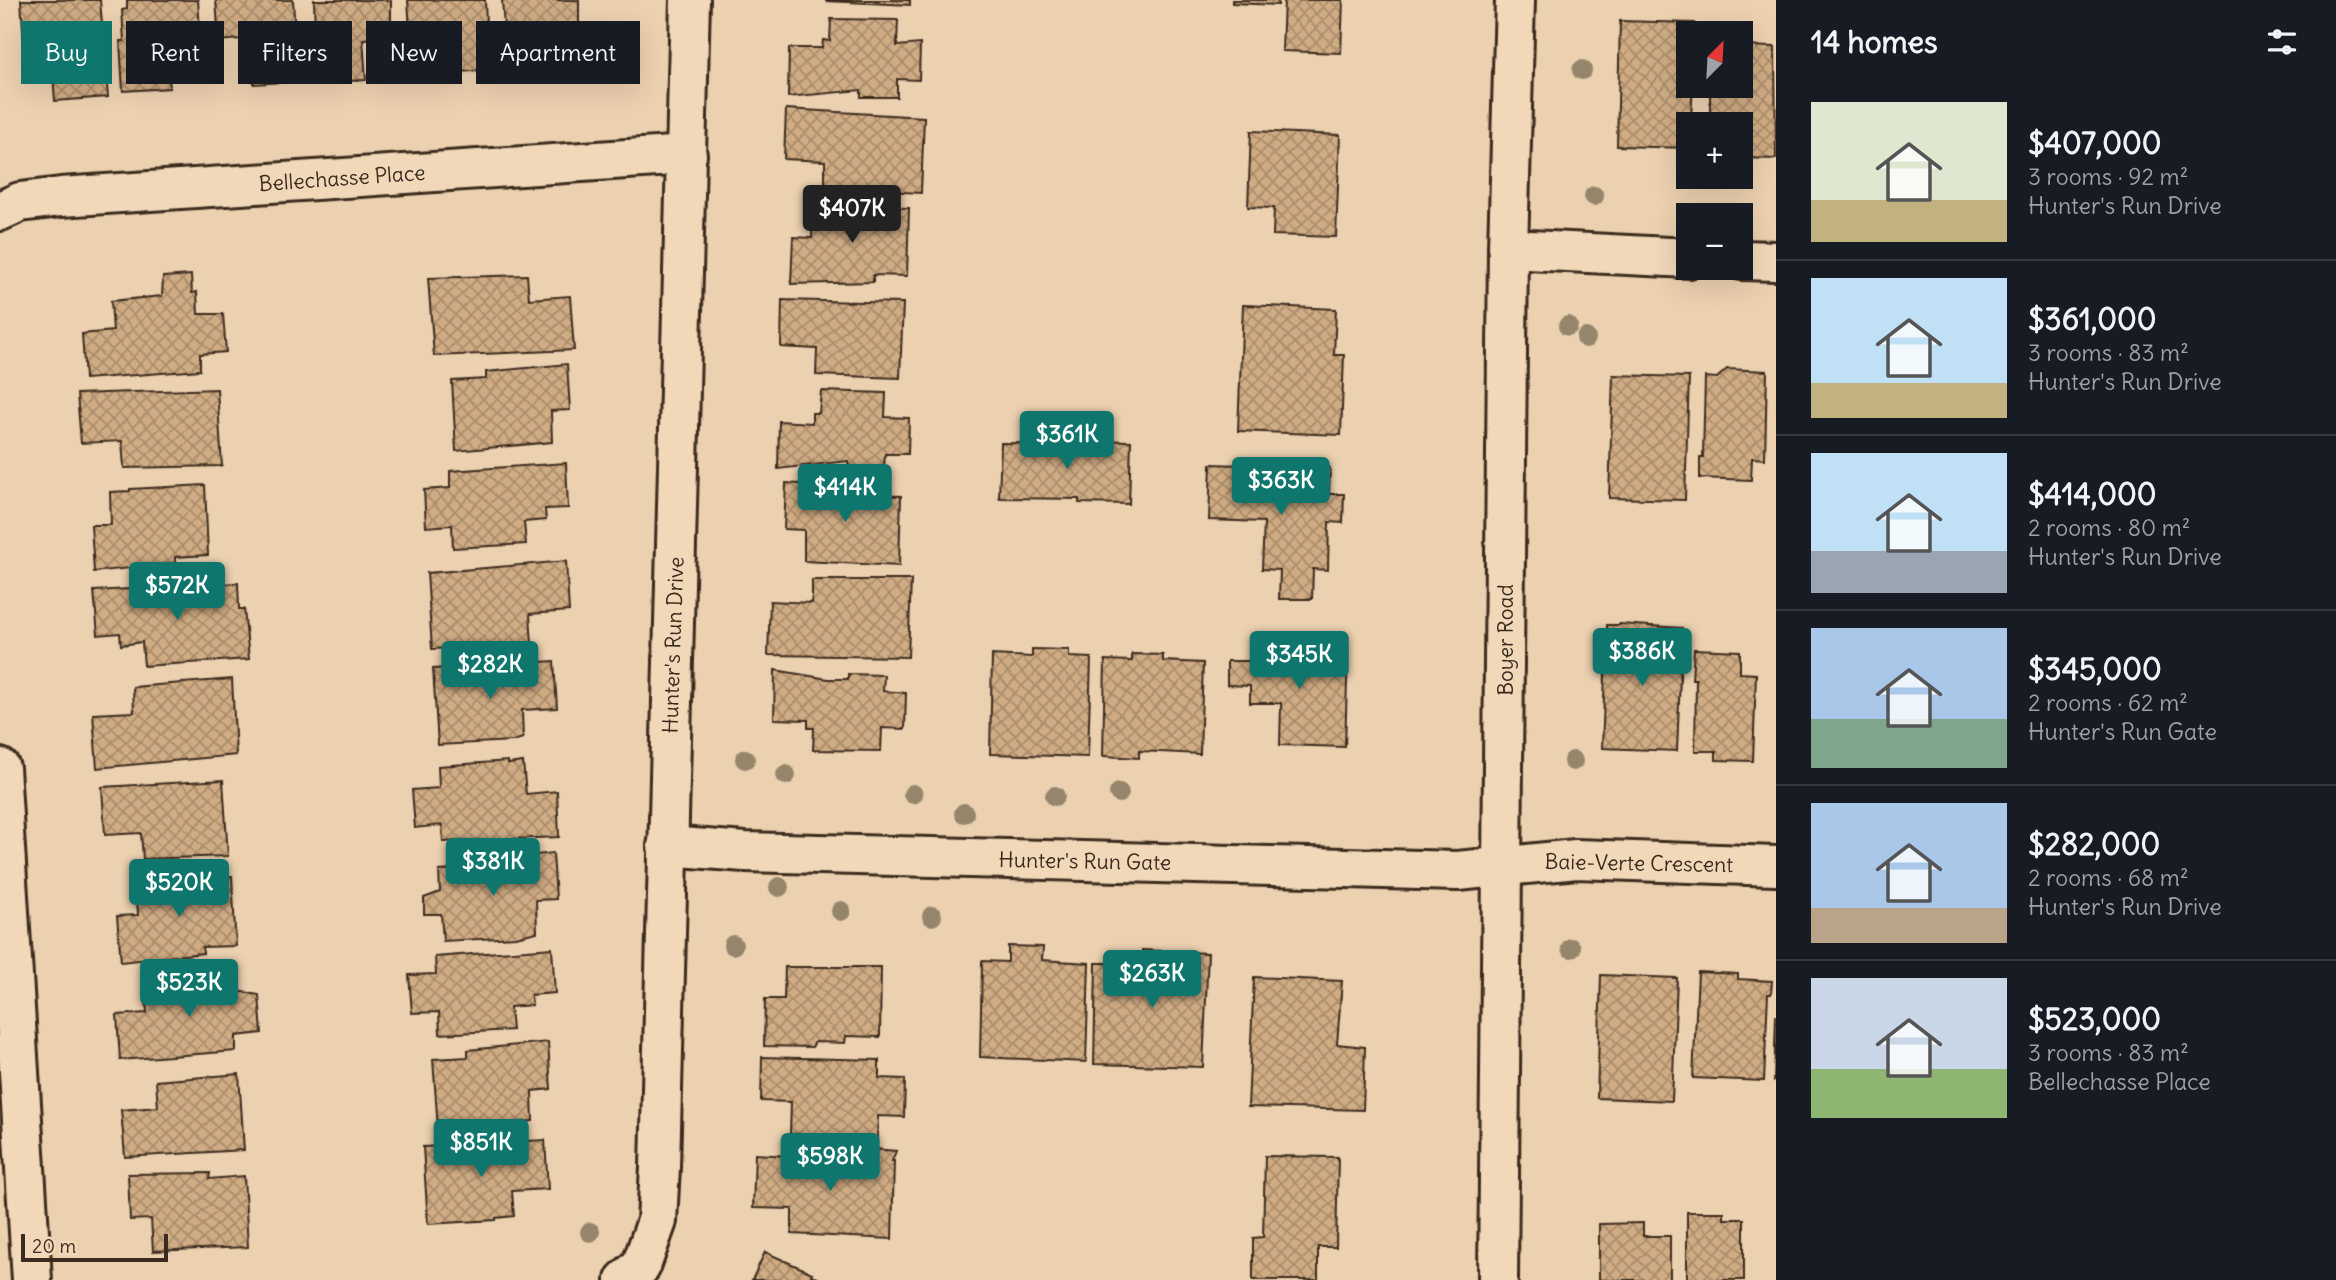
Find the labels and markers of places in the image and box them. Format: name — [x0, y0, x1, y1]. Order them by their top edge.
pin: $407K — [803, 186, 901, 245]
pin: $361K — [1018, 412, 1116, 471]
pin: $363K — [1232, 458, 1330, 517]
pin: $414K — [796, 464, 894, 524]
pin: $572K — [128, 562, 226, 622]
pin: $386K — [1593, 628, 1691, 688]
pin: $345K — [1250, 632, 1348, 691]
pin: $282K — [441, 642, 539, 701]
pin: $381K — [444, 838, 542, 898]
pin: $520K — [130, 860, 228, 919]
pin: $263K — [1103, 950, 1201, 1010]
pin: $523K — [140, 960, 238, 1019]
pin: $851K — [432, 1120, 530, 1179]
pin: $598K — [781, 1134, 879, 1193]

